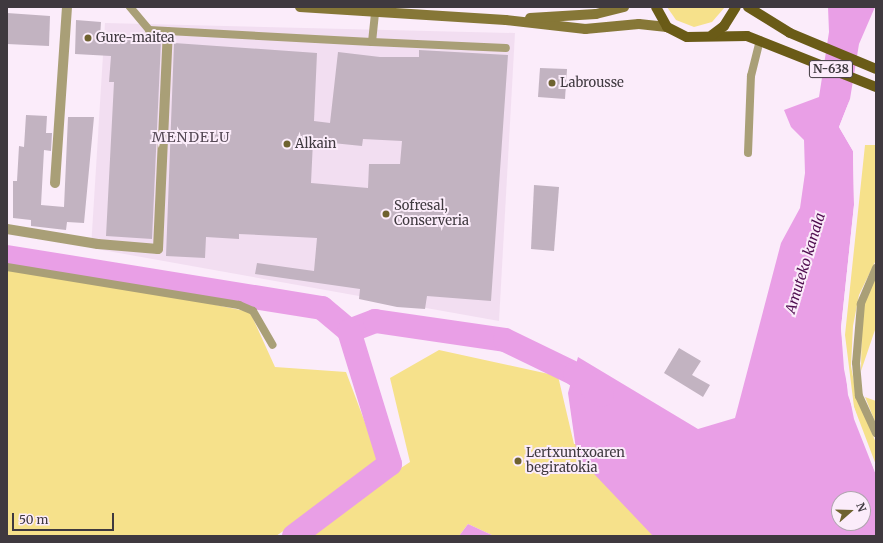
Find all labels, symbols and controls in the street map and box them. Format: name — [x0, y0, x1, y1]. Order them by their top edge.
place label: Gure-maitea — [96, 30, 174, 46]
marker: Gure-maitea — [83, 33, 93, 43]
road number: N-638 — [808, 59, 854, 79]
place label: Labrousse — [560, 75, 624, 91]
marker: Labrousse — [547, 78, 557, 88]
district label: MENDELU — [152, 129, 230, 145]
place label: Alkain — [295, 136, 336, 152]
marker: Alkain — [282, 139, 292, 149]
place label: Sofresal, Conserveria — [394, 199, 469, 230]
marker: Sofresal, Conserveria — [381, 209, 391, 219]
water label: Amuteko kanala — [782, 211, 828, 315]
place label: Lertxuntxoaren begiratokia — [526, 446, 625, 477]
marker: Lertxuntxoaren begiratokia — [513, 456, 523, 466]
north arrow — [831, 491, 871, 531]
text: N — [853, 501, 869, 514]
scale bar — [14, 505, 116, 531]
text: 50 m — [19, 512, 48, 527]

